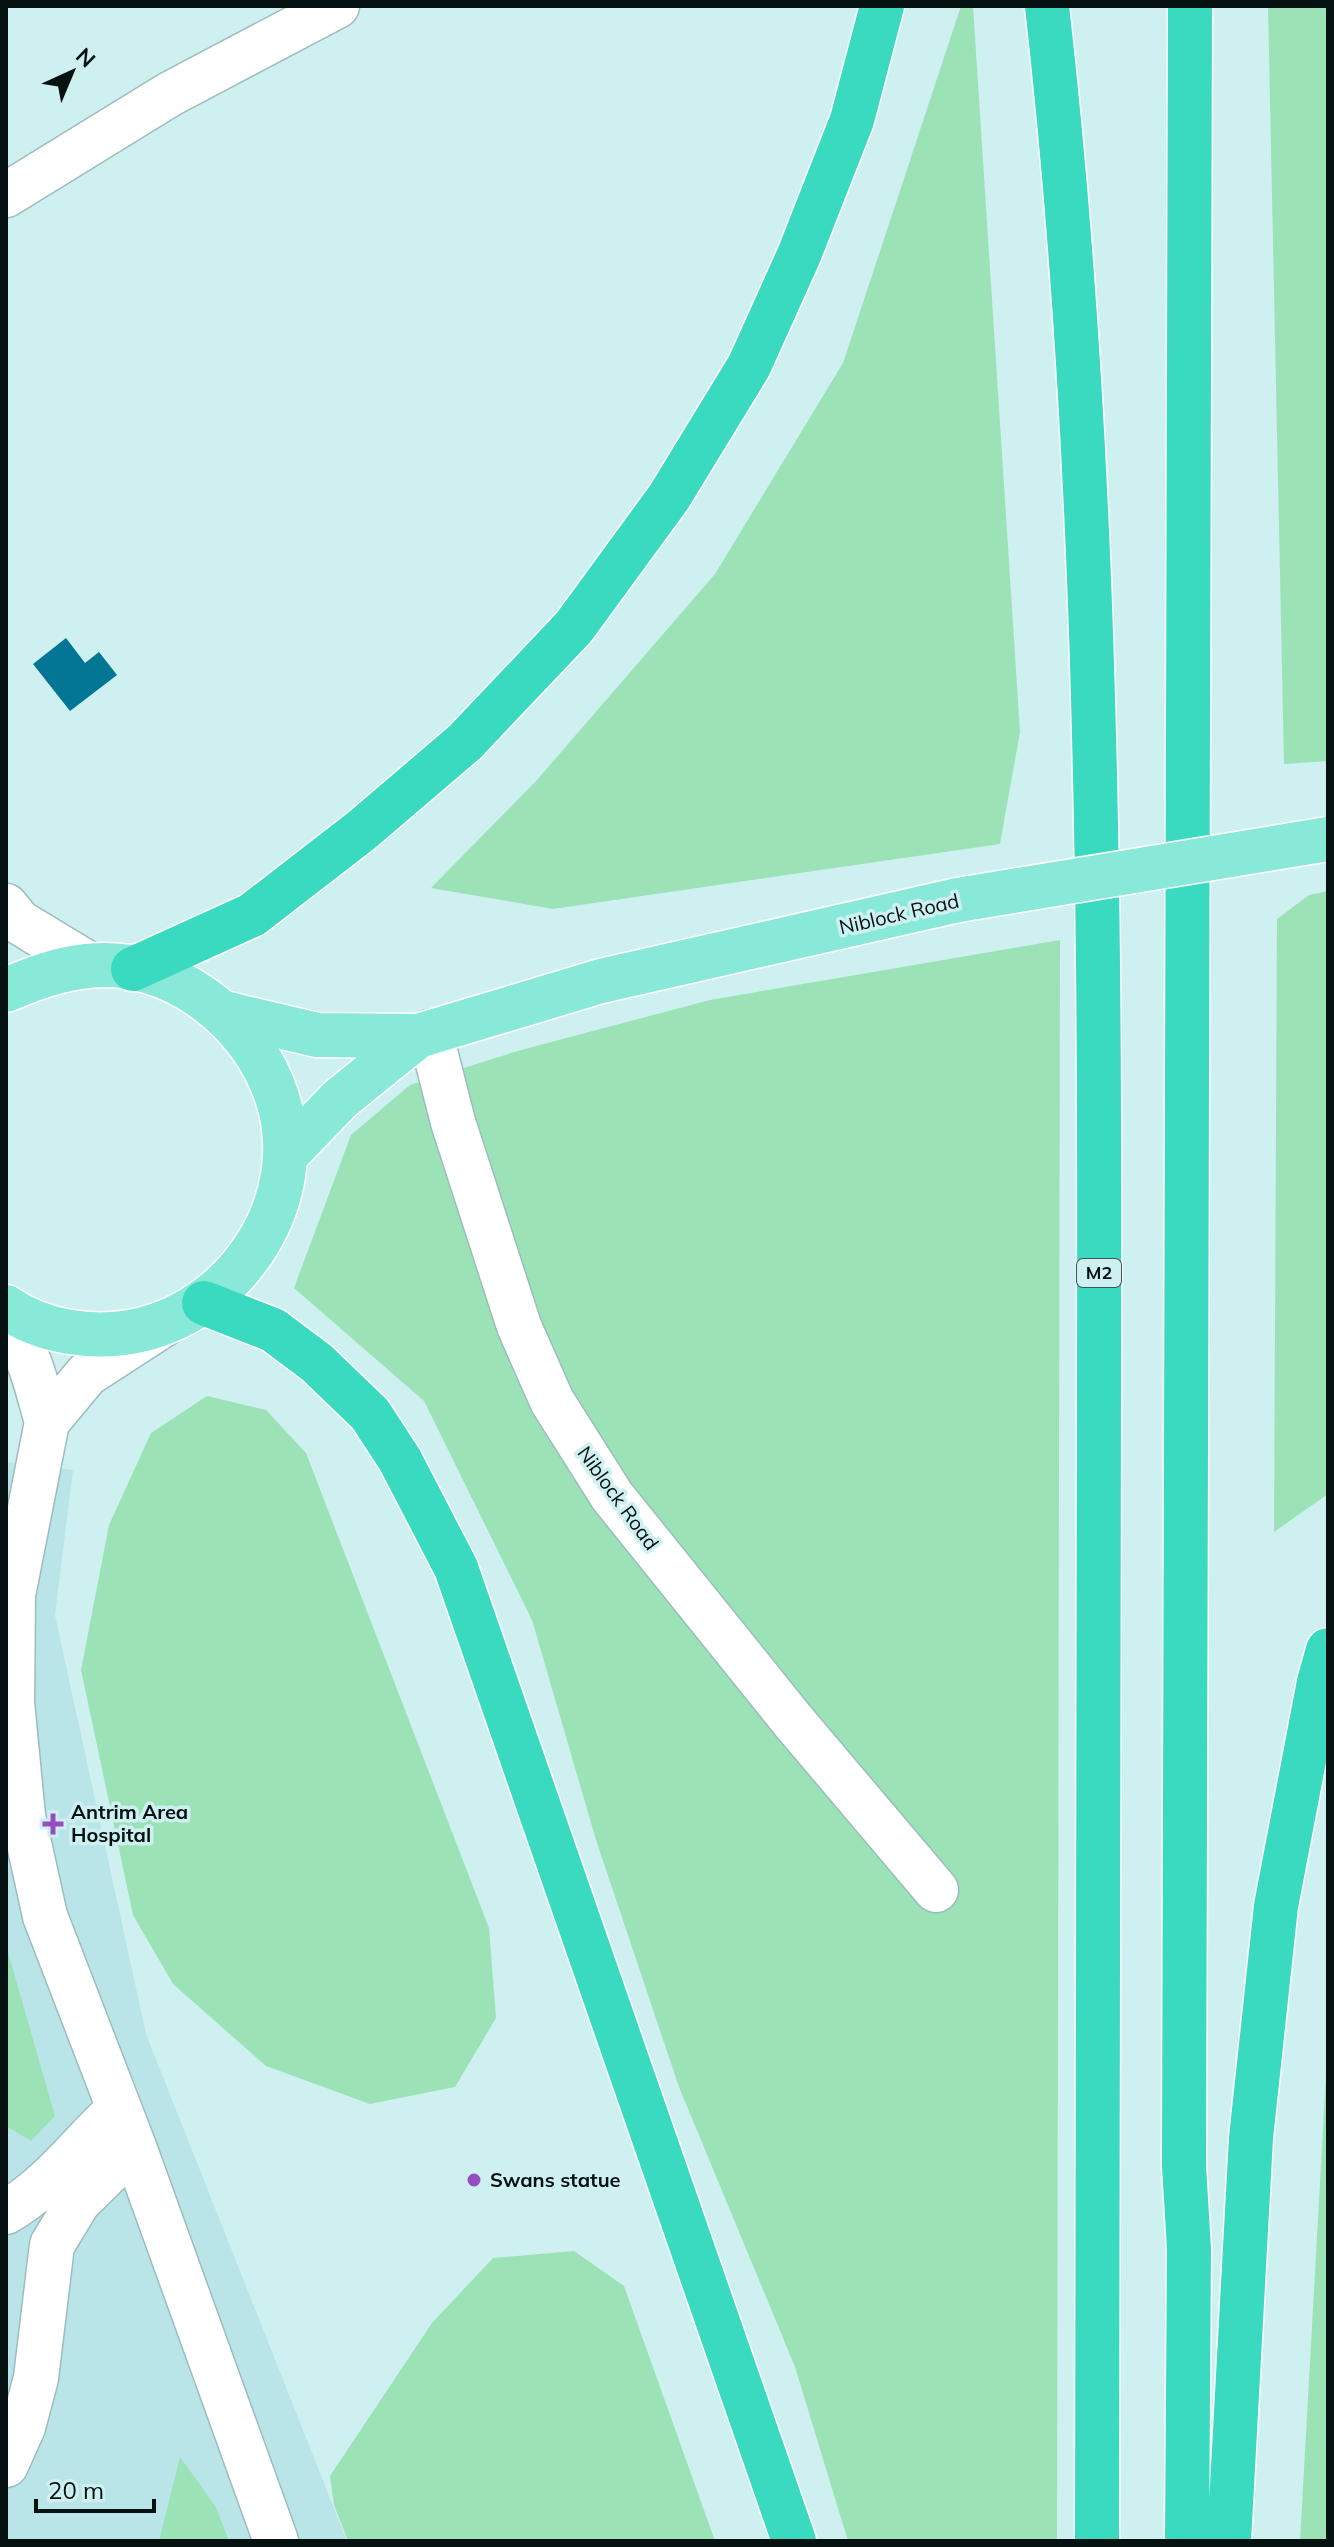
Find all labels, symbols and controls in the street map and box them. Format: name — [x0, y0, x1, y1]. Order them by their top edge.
north arrow — [32, 32, 112, 112]
text: N — [70, 42, 102, 73]
street label: Niblock Road — [836, 888, 961, 939]
road number: M2 — [1077, 1259, 1121, 1287]
street label: Niblock Road — [572, 1441, 664, 1555]
place label: Antrim Area Hospital — [71, 1799, 188, 1847]
marker: Antrim Area Hospital — [42, 1813, 64, 1835]
place label: Swans statue — [490, 2167, 621, 2192]
marker: Swans statue — [465, 2171, 483, 2189]
scale bar — [36, 2463, 154, 2513]
text: 20 m — [48, 2475, 104, 2505]

